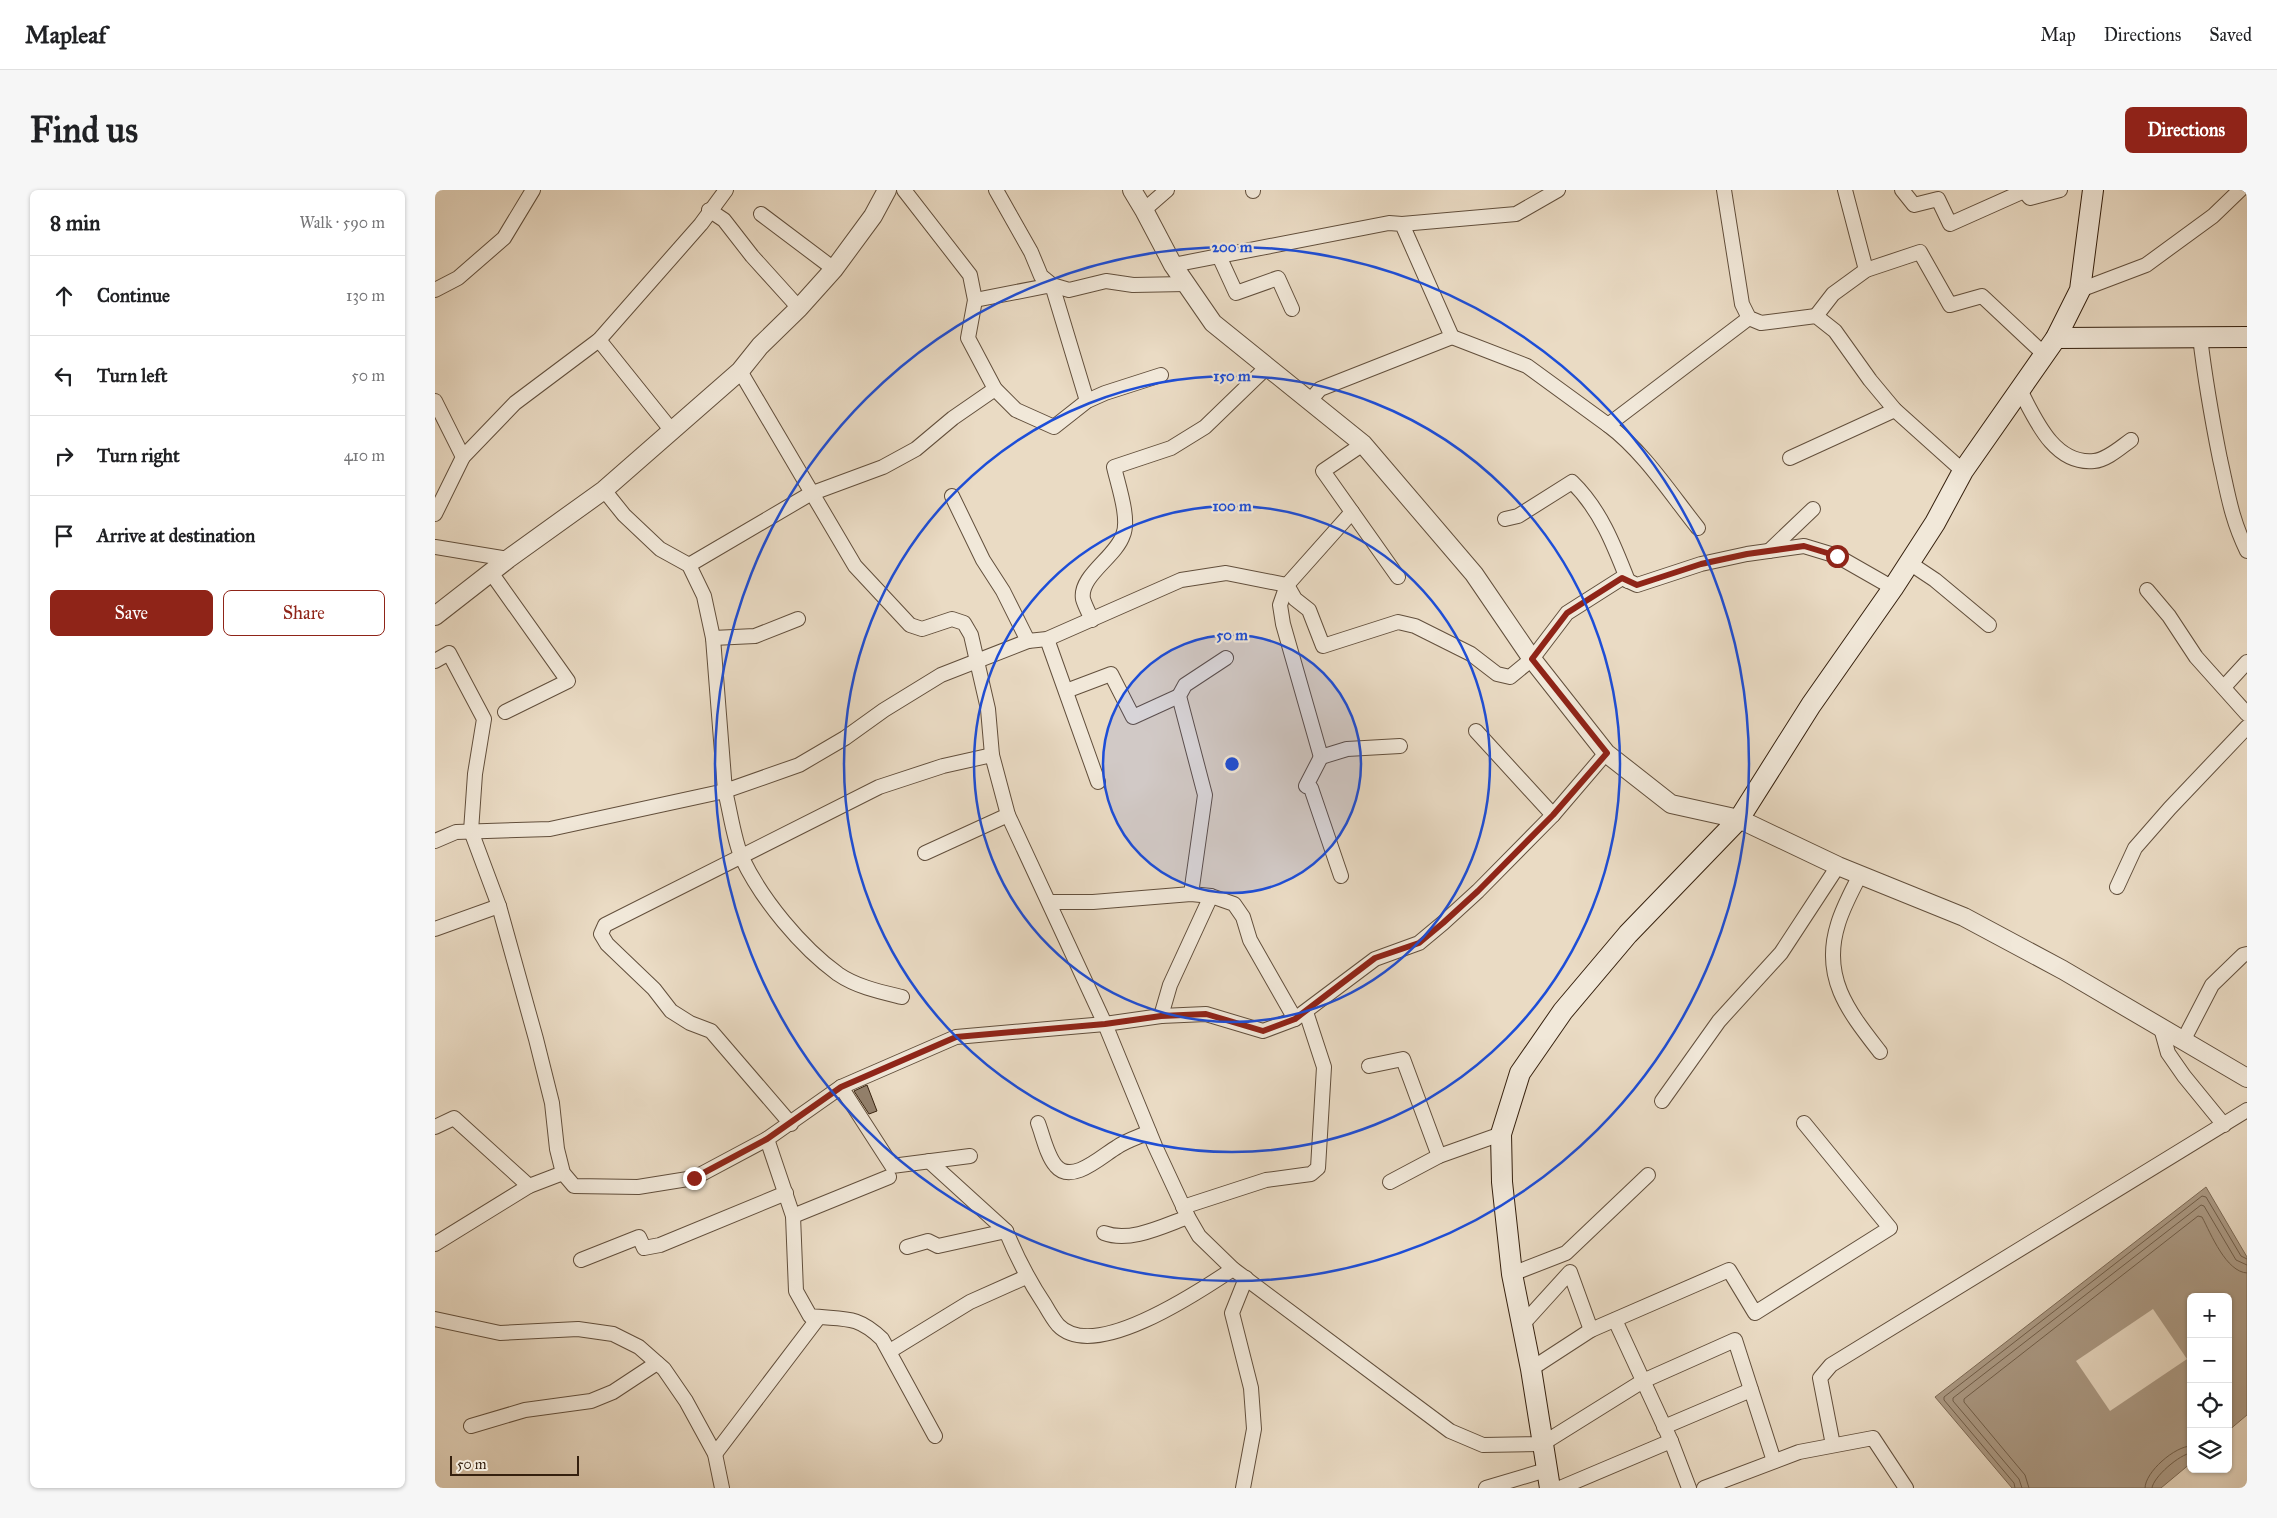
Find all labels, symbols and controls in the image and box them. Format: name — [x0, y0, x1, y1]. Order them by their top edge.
text: Mapleaf — [25, 20, 106, 50]
text: Map — [2040, 24, 2076, 46]
text: Directions — [2104, 24, 2181, 46]
text: Saved — [2209, 24, 2252, 46]
button: Directions — [2125, 107, 2247, 153]
text: Find us — [30, 109, 138, 152]
text: 8 min — [50, 210, 100, 236]
text: Walk · 590 m — [299, 213, 385, 232]
text: 200 m — [1212, 238, 1253, 256]
icon: ahead — [50, 282, 78, 310]
text: Continue — [97, 284, 170, 307]
text: 130 m — [346, 286, 385, 305]
icon: left — [50, 362, 78, 390]
text: Turn left — [97, 364, 167, 387]
text: 50 m — [351, 366, 385, 385]
text: 150 m — [1213, 367, 1251, 385]
icon: right — [50, 442, 78, 470]
text: Turn right — [97, 444, 180, 467]
text: 410 m — [344, 446, 385, 465]
text: 100 m — [1212, 497, 1252, 515]
icon: arrive — [50, 522, 78, 550]
text: Arrive at destination — [97, 524, 255, 547]
route start — [1826, 545, 1849, 568]
button: Save — [50, 590, 213, 636]
button: Share — [223, 590, 385, 636]
text: 50 m — [1216, 626, 1248, 644]
centre of rings — [1223, 755, 1241, 773]
route end — [683, 1167, 706, 1190]
map controls — [2187, 1293, 2232, 1473]
button: + — [2187, 1293, 2232, 1338]
button: − — [2187, 1338, 2232, 1383]
button: locate — [2187, 1383, 2232, 1428]
button: layers — [2187, 1428, 2232, 1473]
scale bar — [450, 1453, 579, 1476]
text: 50 m — [457, 1456, 486, 1473]

